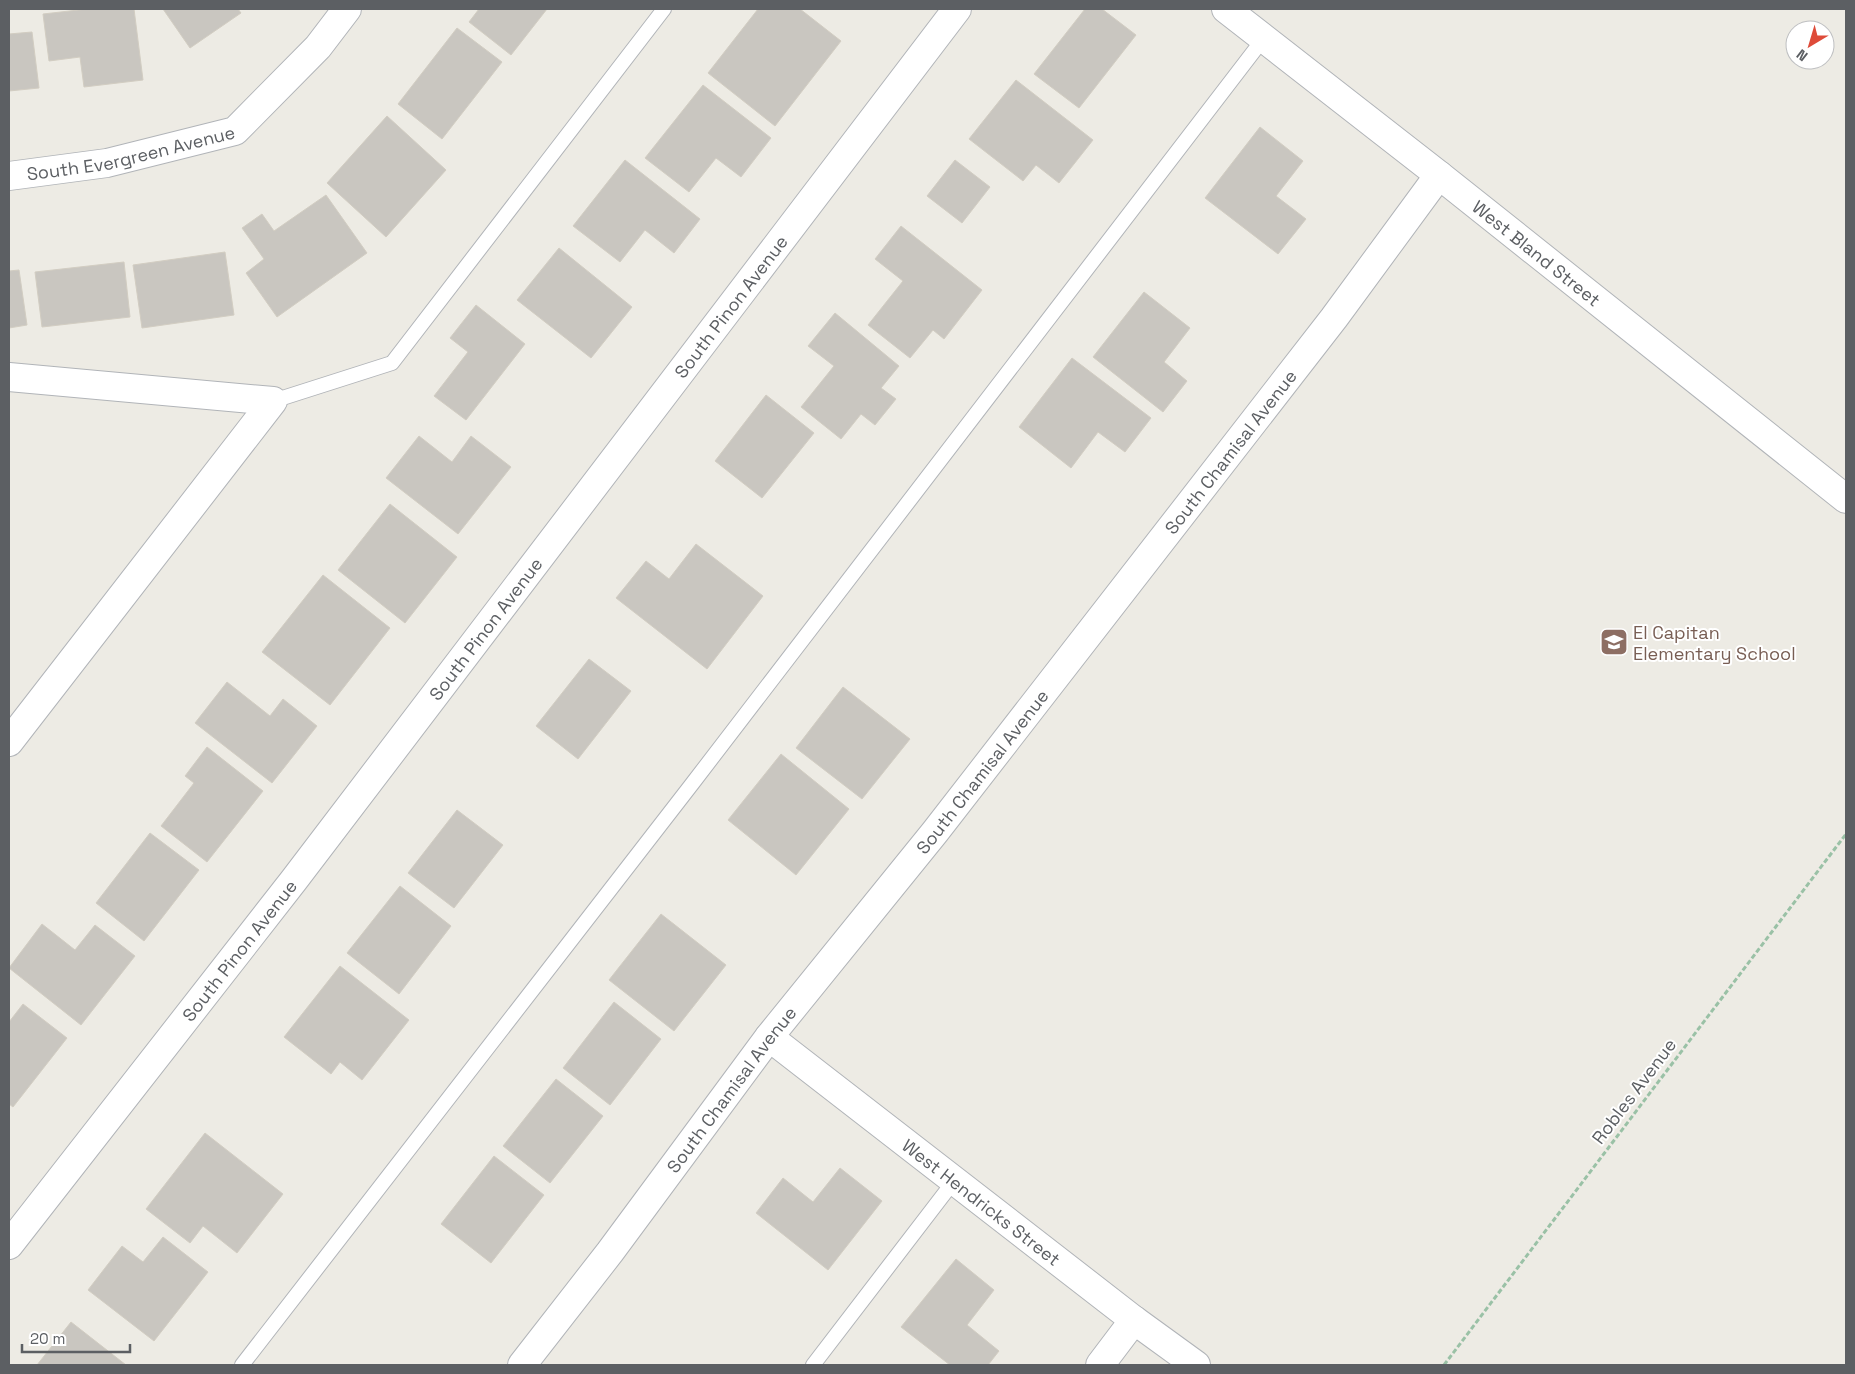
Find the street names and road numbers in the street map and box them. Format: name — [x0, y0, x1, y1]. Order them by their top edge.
street label: South Evergreen Avenue — [25, 120, 237, 185]
street label: West Bland Street — [1468, 195, 1605, 311]
street label: South Pinon Avenue — [669, 230, 792, 382]
street label: South Chamisal Avenue — [1159, 365, 1301, 539]
street label: South Pinon Avenue — [424, 553, 547, 705]
street label: South Chamisal Avenue — [911, 685, 1053, 858]
street label: South Pinon Avenue — [177, 875, 302, 1026]
street label: South Chamisal Avenue — [661, 1001, 801, 1177]
street label: Robles Avenue — [1587, 1034, 1681, 1148]
street label: West Hendricks Street — [898, 1133, 1065, 1270]

